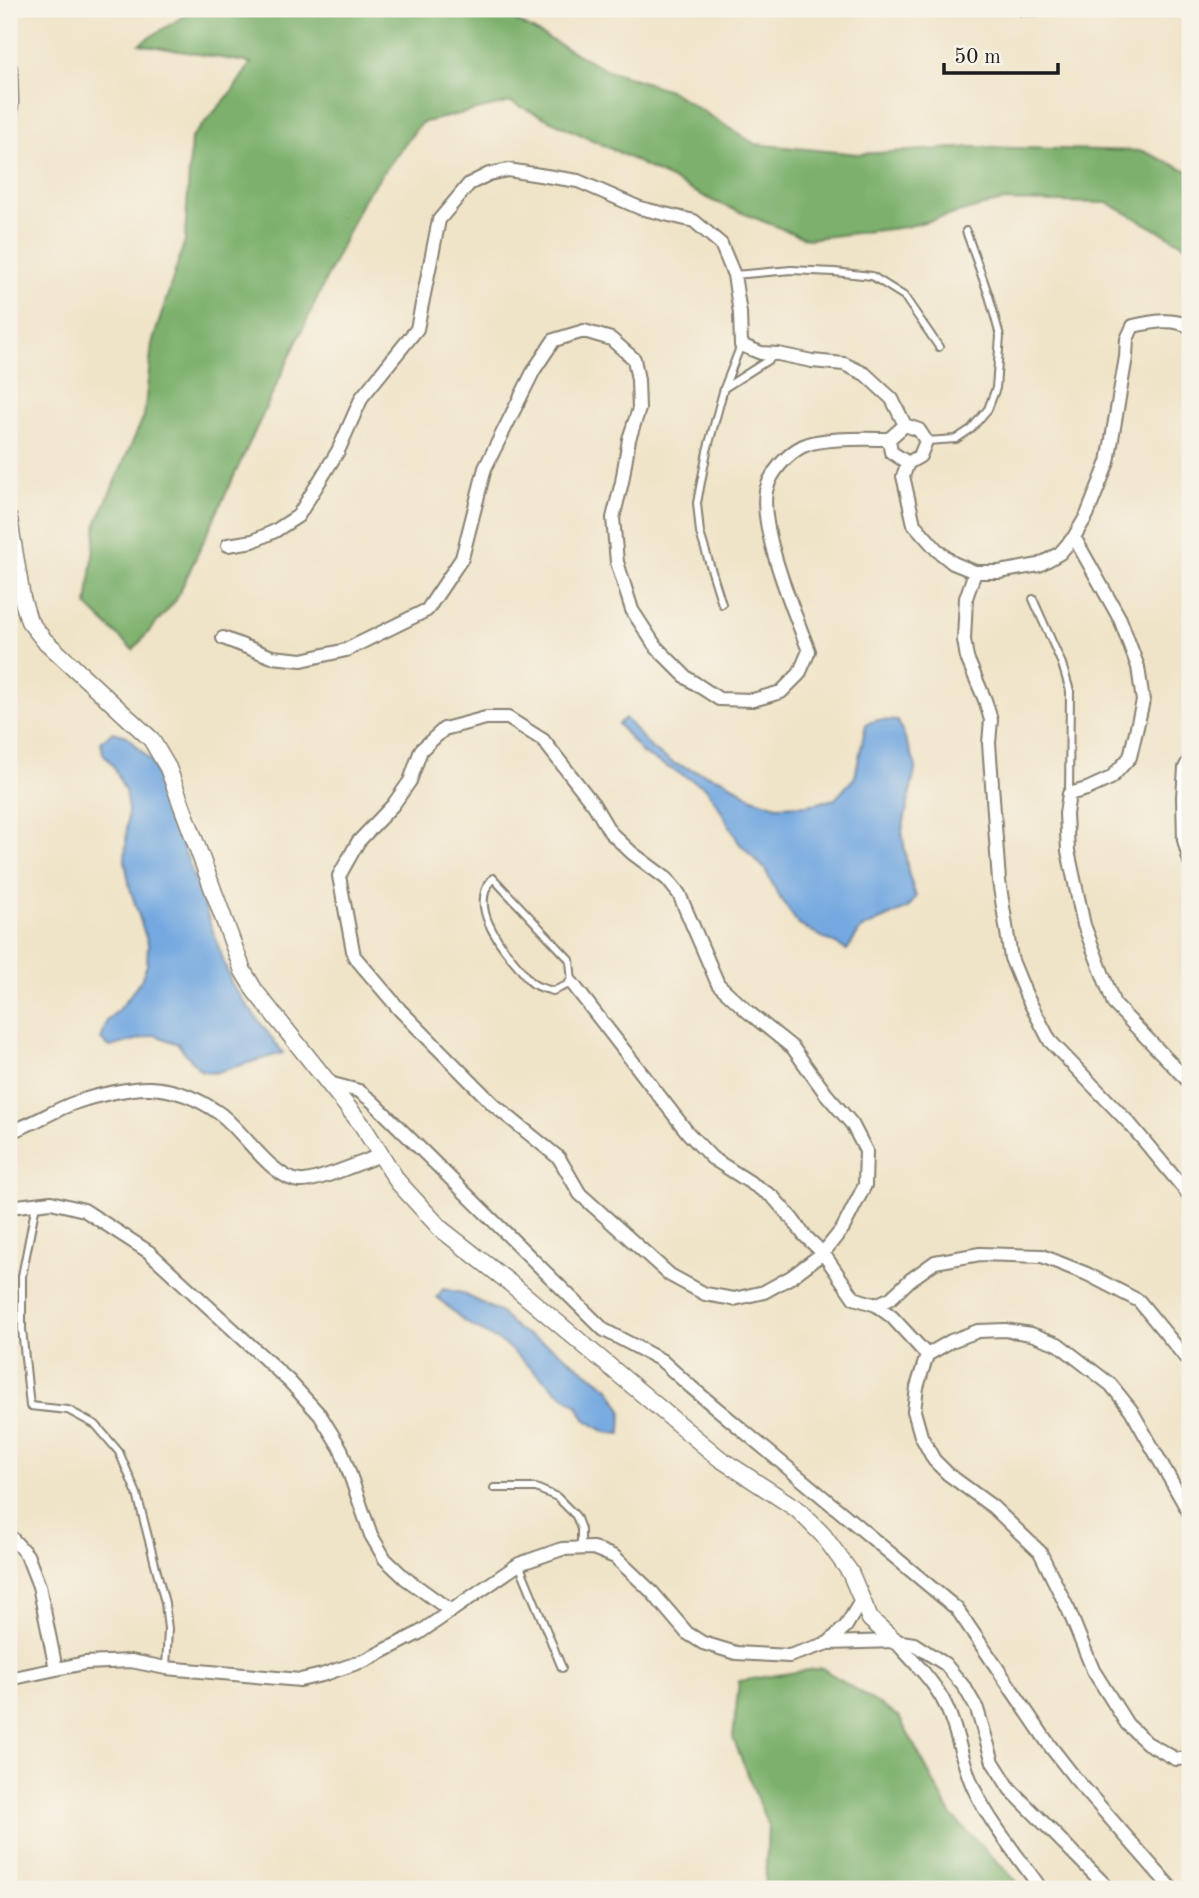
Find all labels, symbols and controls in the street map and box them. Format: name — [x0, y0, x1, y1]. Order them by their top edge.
scale bar — [944, 32, 1057, 76]
text: 50 m — [954, 47, 1001, 68]

